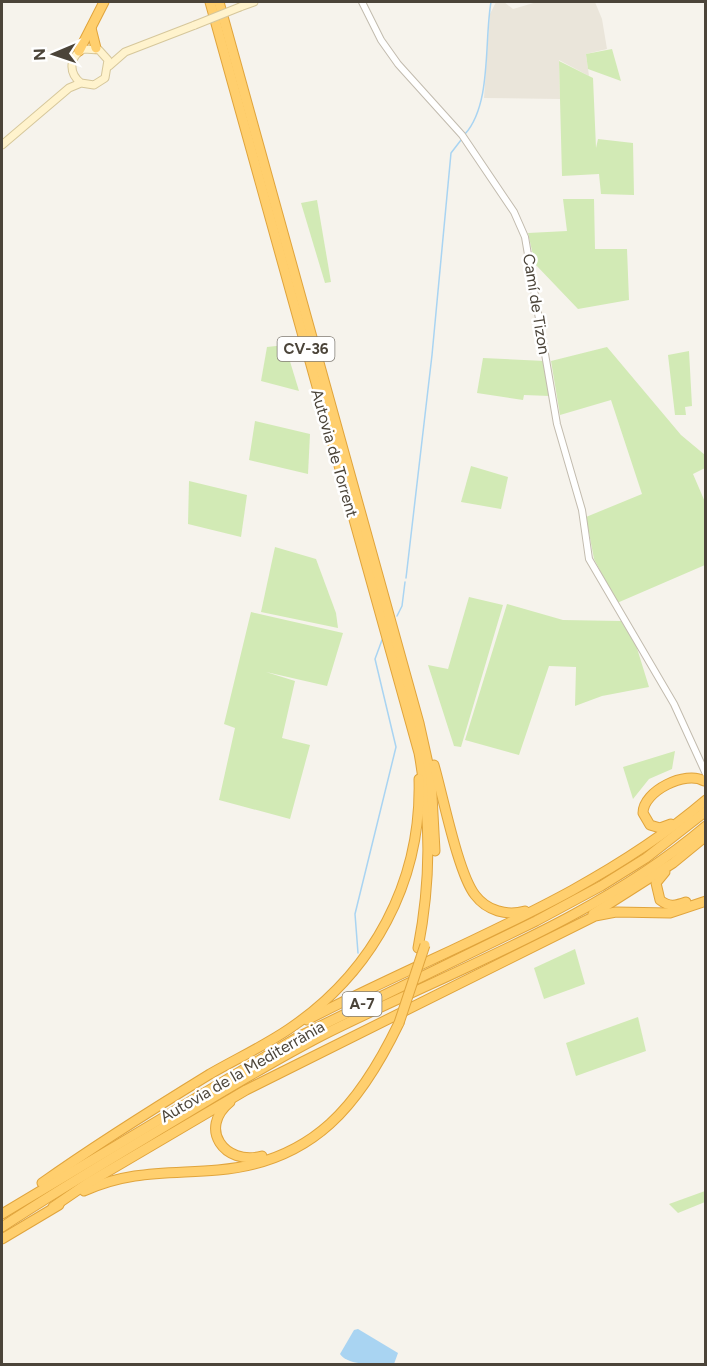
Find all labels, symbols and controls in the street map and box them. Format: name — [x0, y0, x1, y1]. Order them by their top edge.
north arrow — [24, 24, 84, 84]
text: N — [30, 48, 49, 61]
street label: Camí de Tizon — [519, 252, 554, 356]
road number: CV-36 — [278, 337, 334, 361]
street label: Autovia de Torrent — [307, 387, 362, 520]
road number: A-7 — [342, 992, 382, 1016]
street label: Autovia de la Mediterrània — [157, 1017, 328, 1126]

